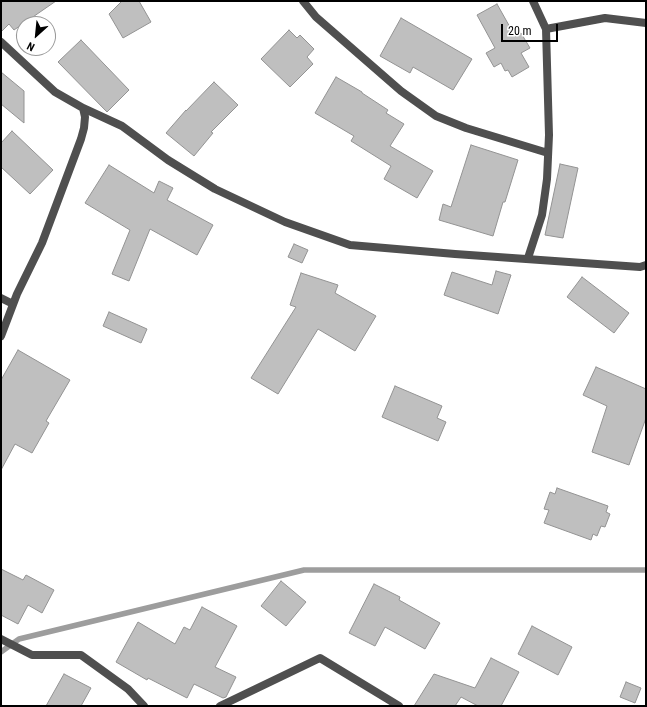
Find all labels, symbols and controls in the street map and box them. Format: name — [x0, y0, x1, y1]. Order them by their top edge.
north arrow — [16, 16, 56, 56]
scale bar — [503, 16, 560, 42]
text: 20 m — [508, 24, 532, 38]
text: N — [25, 39, 37, 54]

